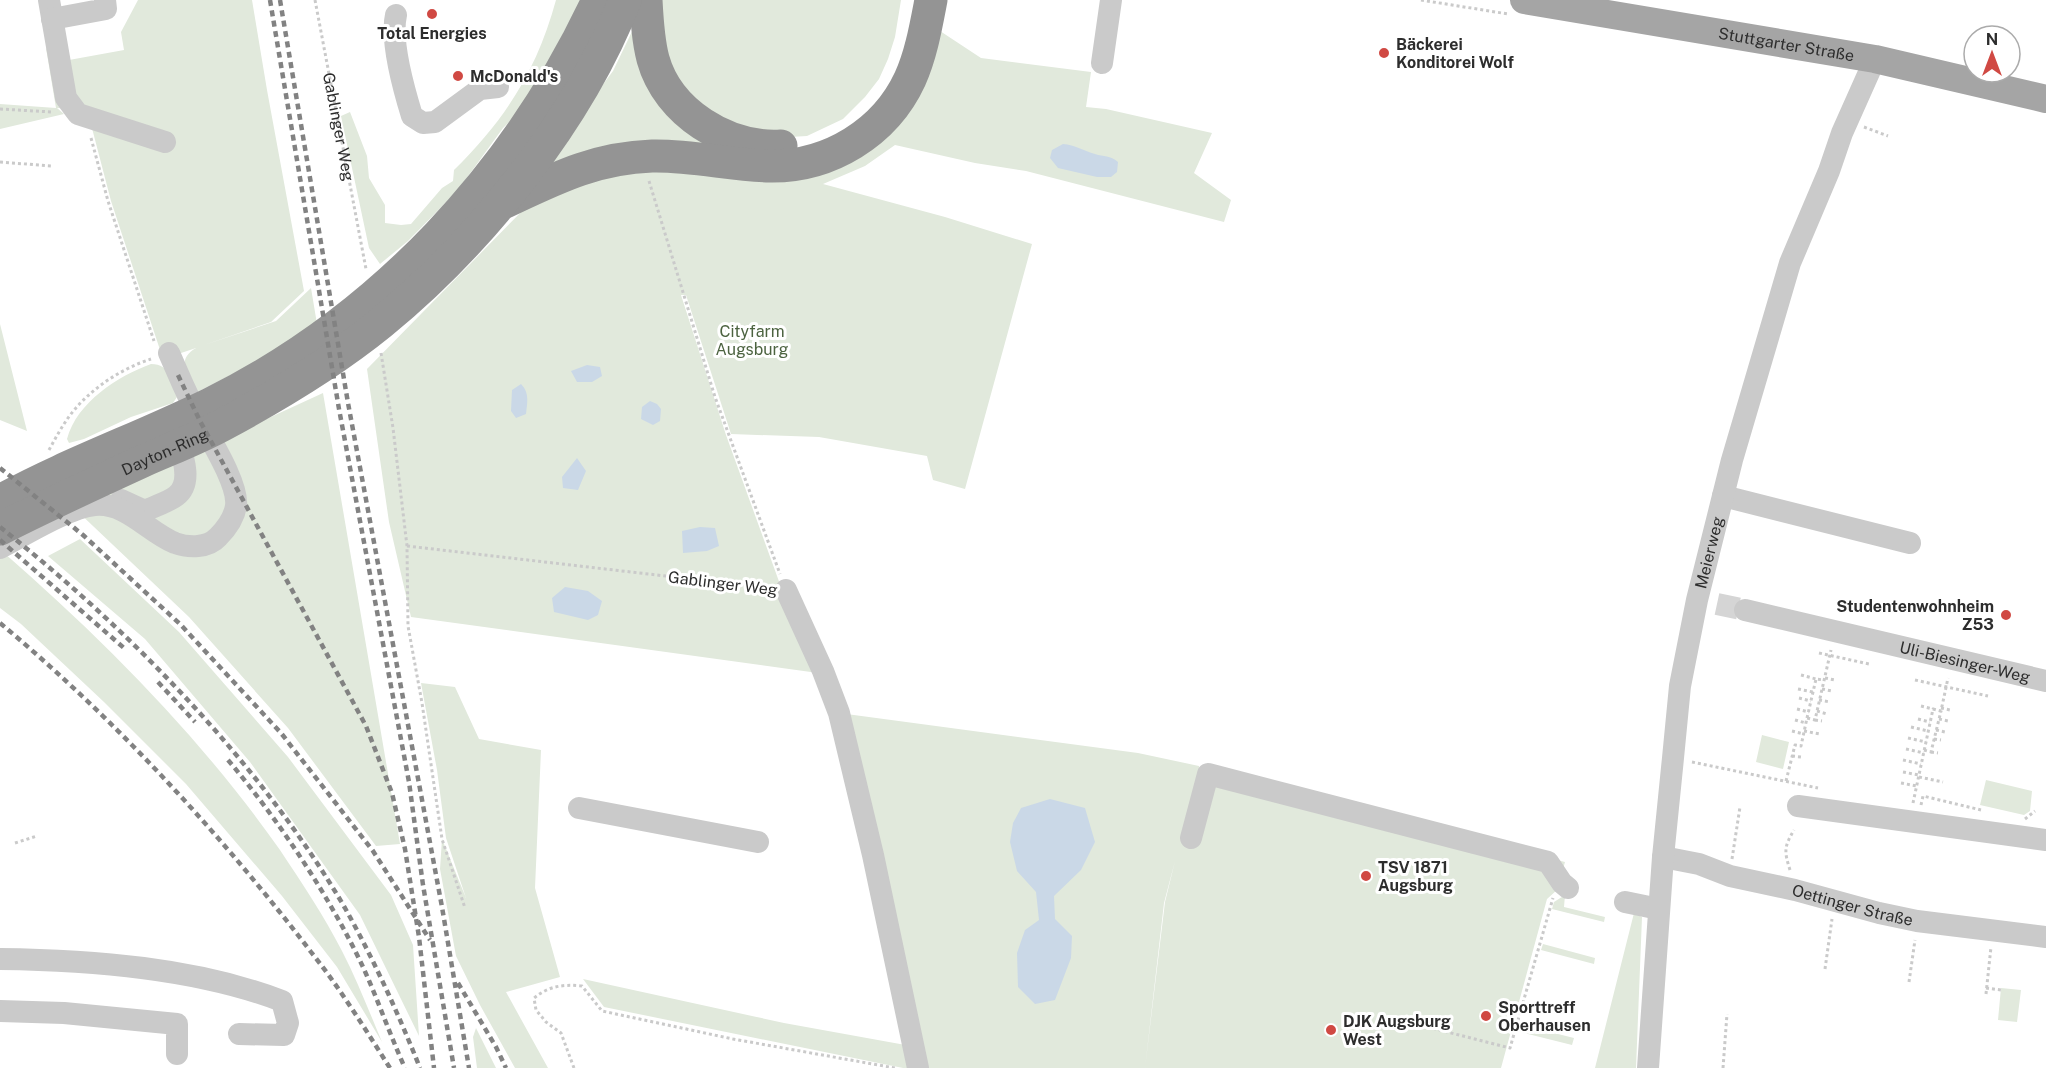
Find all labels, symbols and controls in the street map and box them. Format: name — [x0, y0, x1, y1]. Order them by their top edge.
marker: Total Energies — [425, 7, 439, 21]
place label: Total Energies — [377, 24, 487, 43]
street label: Stuttgarter Straße — [1717, 24, 1856, 65]
north arrow — [1962, 24, 2022, 84]
text: N — [1986, 30, 1998, 49]
place label: Bäckerei Konditorei Wolf — [1396, 35, 1514, 72]
marker: Bäckerei Konditorei Wolf — [1377, 46, 1391, 60]
place label: McDonald's — [470, 67, 558, 86]
marker: McDonald's — [451, 69, 465, 83]
street label: Gablinger Weg — [319, 71, 358, 183]
park label: Cityfarm Augsburg — [715, 322, 789, 359]
street label: Dayton-Ring — [119, 425, 211, 480]
street label: Meierweg — [1691, 514, 1728, 591]
street label: Gablinger Weg — [667, 567, 779, 600]
place label: Studentenwohnheim Z53 — [1836, 597, 1994, 634]
marker: Studentenwohnheim Z53 — [1999, 608, 2013, 622]
street label: Uli-Biesinger-Weg — [1898, 638, 2032, 687]
place label: TSV 1871 Augsburg — [1378, 858, 1453, 895]
marker: TSV 1871 Augsburg — [1359, 869, 1373, 883]
street label: Oettinger Straße — [1790, 881, 1915, 930]
place label: Sporttreff Oberhausen — [1498, 998, 1591, 1035]
marker: Sporttreff Oberhausen — [1479, 1009, 1493, 1023]
place label: DJK Augsburg West — [1343, 1012, 1451, 1049]
marker: DJK Augsburg West — [1324, 1023, 1338, 1037]

